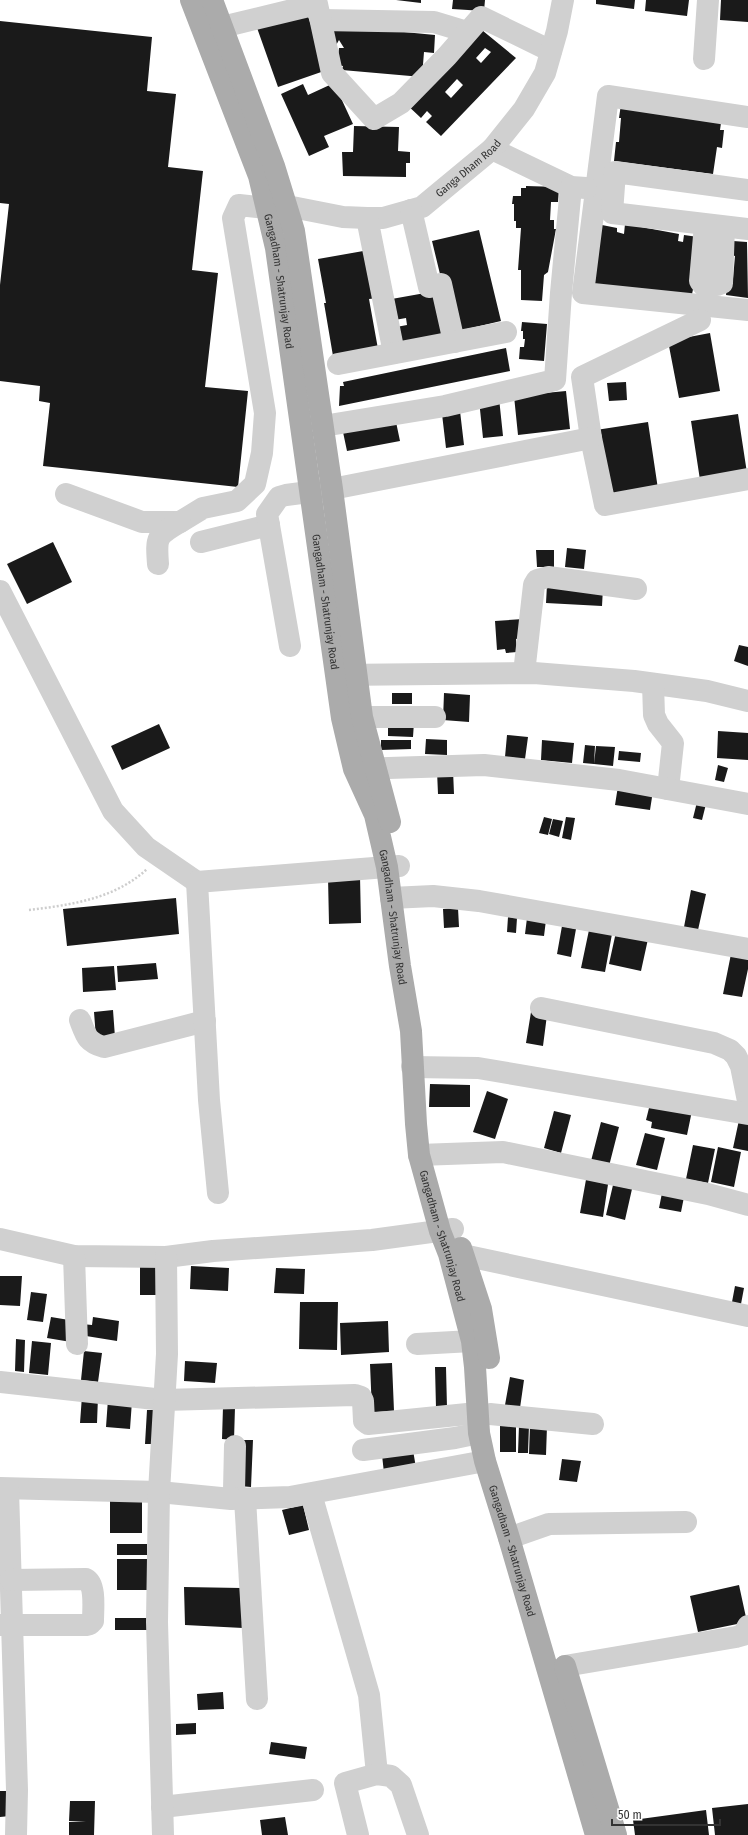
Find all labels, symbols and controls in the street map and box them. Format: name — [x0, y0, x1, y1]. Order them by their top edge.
street label: Ganga Dham Road — [433, 137, 504, 200]
street label: Gangadham - Shatrunjay Road — [261, 213, 296, 350]
street label: Gangadham - Shatrunjay Road — [309, 533, 341, 671]
street label: Gangadham - Shatrunjay Road — [376, 848, 409, 986]
street label: Gangadham - Shatrunjay Road — [417, 1169, 467, 1303]
street label: Gangadham - Shatrunjay Road — [486, 1484, 538, 1618]
scale bar — [612, 1801, 720, 1827]
text: 50 m — [618, 1808, 642, 1822]

